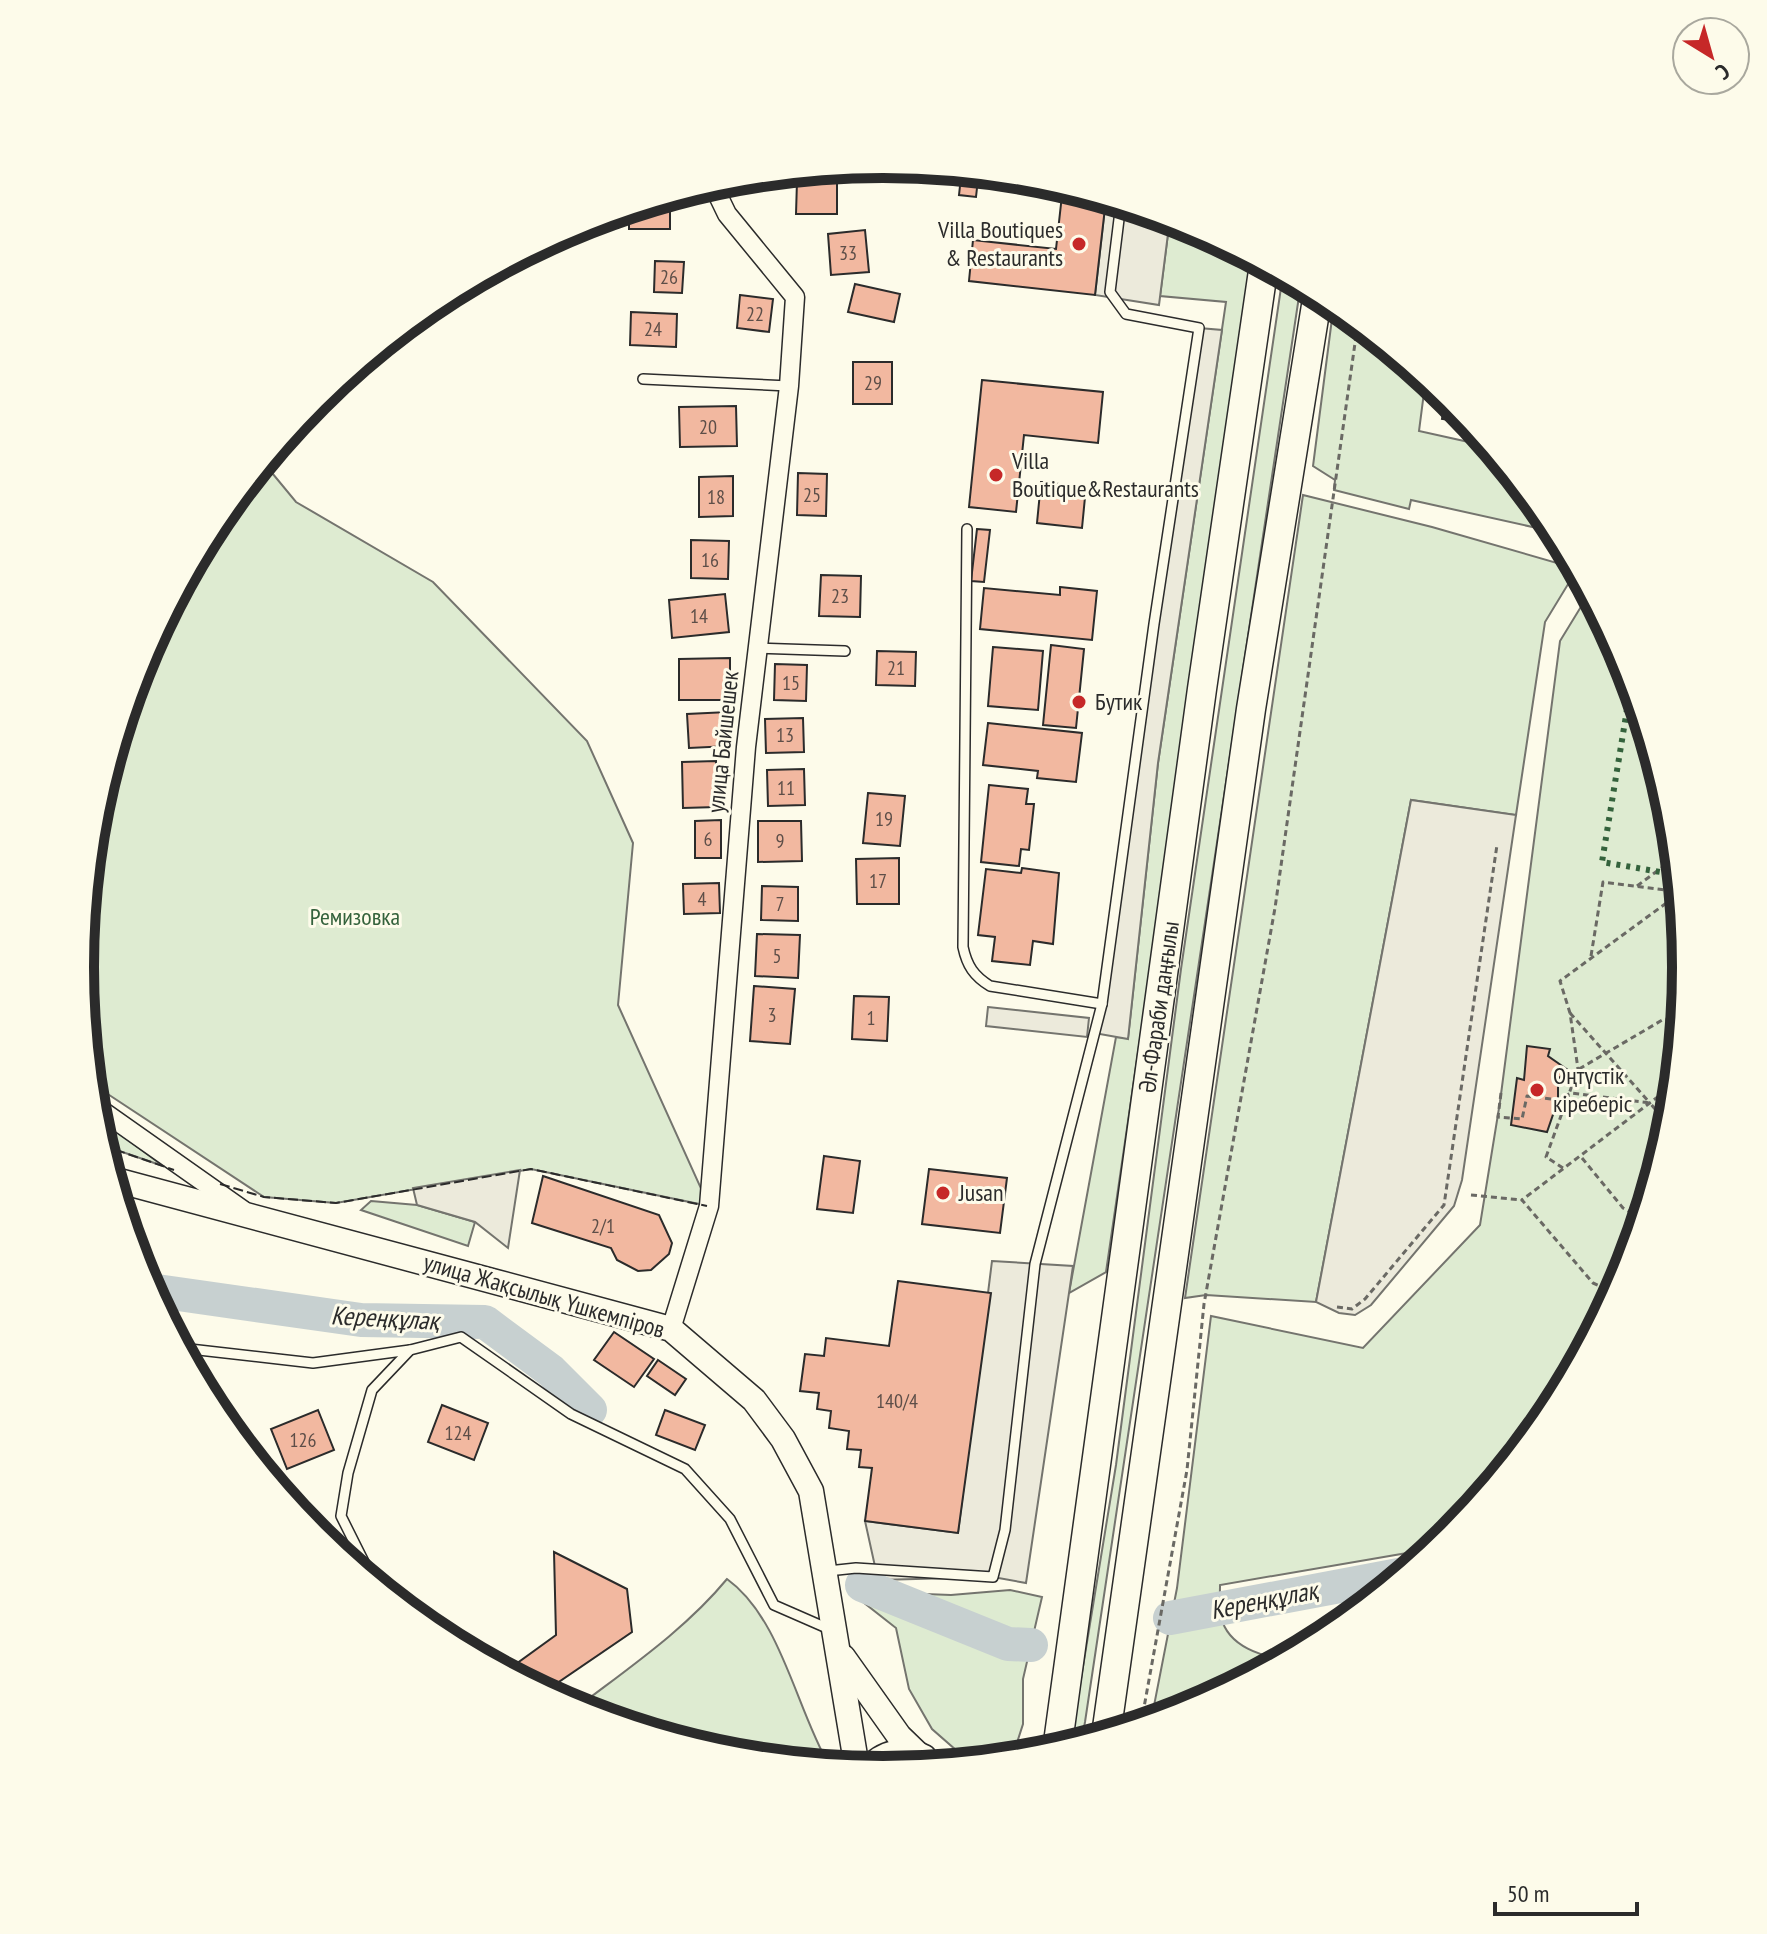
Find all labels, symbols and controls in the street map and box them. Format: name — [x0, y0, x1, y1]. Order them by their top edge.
north arrow — [1671, 16, 1751, 96]
text: С — [1711, 58, 1735, 86]
place label: Villa Boutiques & Restaurants — [937, 214, 1063, 273]
marker: Villa Boutiques & Restaurants — [1070, 235, 1088, 253]
house number: 33 — [839, 240, 857, 266]
house number: 26 — [660, 264, 678, 290]
house number: 22 — [746, 301, 764, 327]
house number: 24 — [644, 316, 662, 342]
house number: 29 — [864, 370, 882, 396]
house number: 20 — [699, 414, 717, 440]
place label: Villa Boutique&Restaurants — [1011, 445, 1199, 504]
marker: Villa Boutique&Restaurants — [987, 466, 1005, 484]
house number: 25 — [803, 482, 821, 508]
house number: 18 — [707, 484, 725, 510]
house number: 16 — [701, 547, 719, 573]
house number: 23 — [831, 583, 849, 609]
house number: 14 — [690, 603, 708, 629]
house number: 21 — [887, 655, 905, 681]
street label: улица Байшешек — [700, 669, 745, 815]
house number: 15 — [782, 670, 800, 696]
place label: Бутик — [1095, 686, 1143, 717]
marker: Бутик — [1070, 693, 1088, 711]
house number: 13 — [776, 722, 794, 748]
house number: 11 — [777, 775, 795, 801]
house number: 19 — [875, 806, 893, 832]
house number: 6 — [704, 826, 713, 852]
house number: 9 — [776, 828, 785, 854]
house number: 17 — [869, 868, 887, 894]
house number: 4 — [698, 886, 707, 912]
house number: 7 — [776, 891, 785, 917]
park label: Ремизовка — [310, 901, 400, 932]
street label: Әл-Фараби даңғылы — [1131, 919, 1186, 1095]
house number: 5 — [773, 943, 782, 969]
house number: 3 — [768, 1002, 777, 1028]
house number: 1 — [867, 1005, 876, 1031]
place label: Оңтүстік кіреберіс — [1553, 1060, 1633, 1119]
marker: Оңтүстік кіреберіс — [1528, 1081, 1546, 1099]
place label: Jusan — [958, 1177, 1003, 1208]
marker: Jusan — [934, 1184, 952, 1202]
house number: 2/1 — [591, 1213, 615, 1239]
street label: улица Жақсылық Үшкемпіров — [420, 1246, 668, 1345]
water label: Кереңқұлақ — [330, 1298, 442, 1337]
house number: 140/4 — [876, 1388, 918, 1414]
house number: 124 — [445, 1420, 472, 1446]
house number: 126 — [290, 1427, 317, 1453]
water label: Кереңқұлақ — [1208, 1573, 1323, 1626]
scale bar — [1495, 1866, 1637, 1916]
text: 50 m — [1507, 1878, 1549, 1909]

